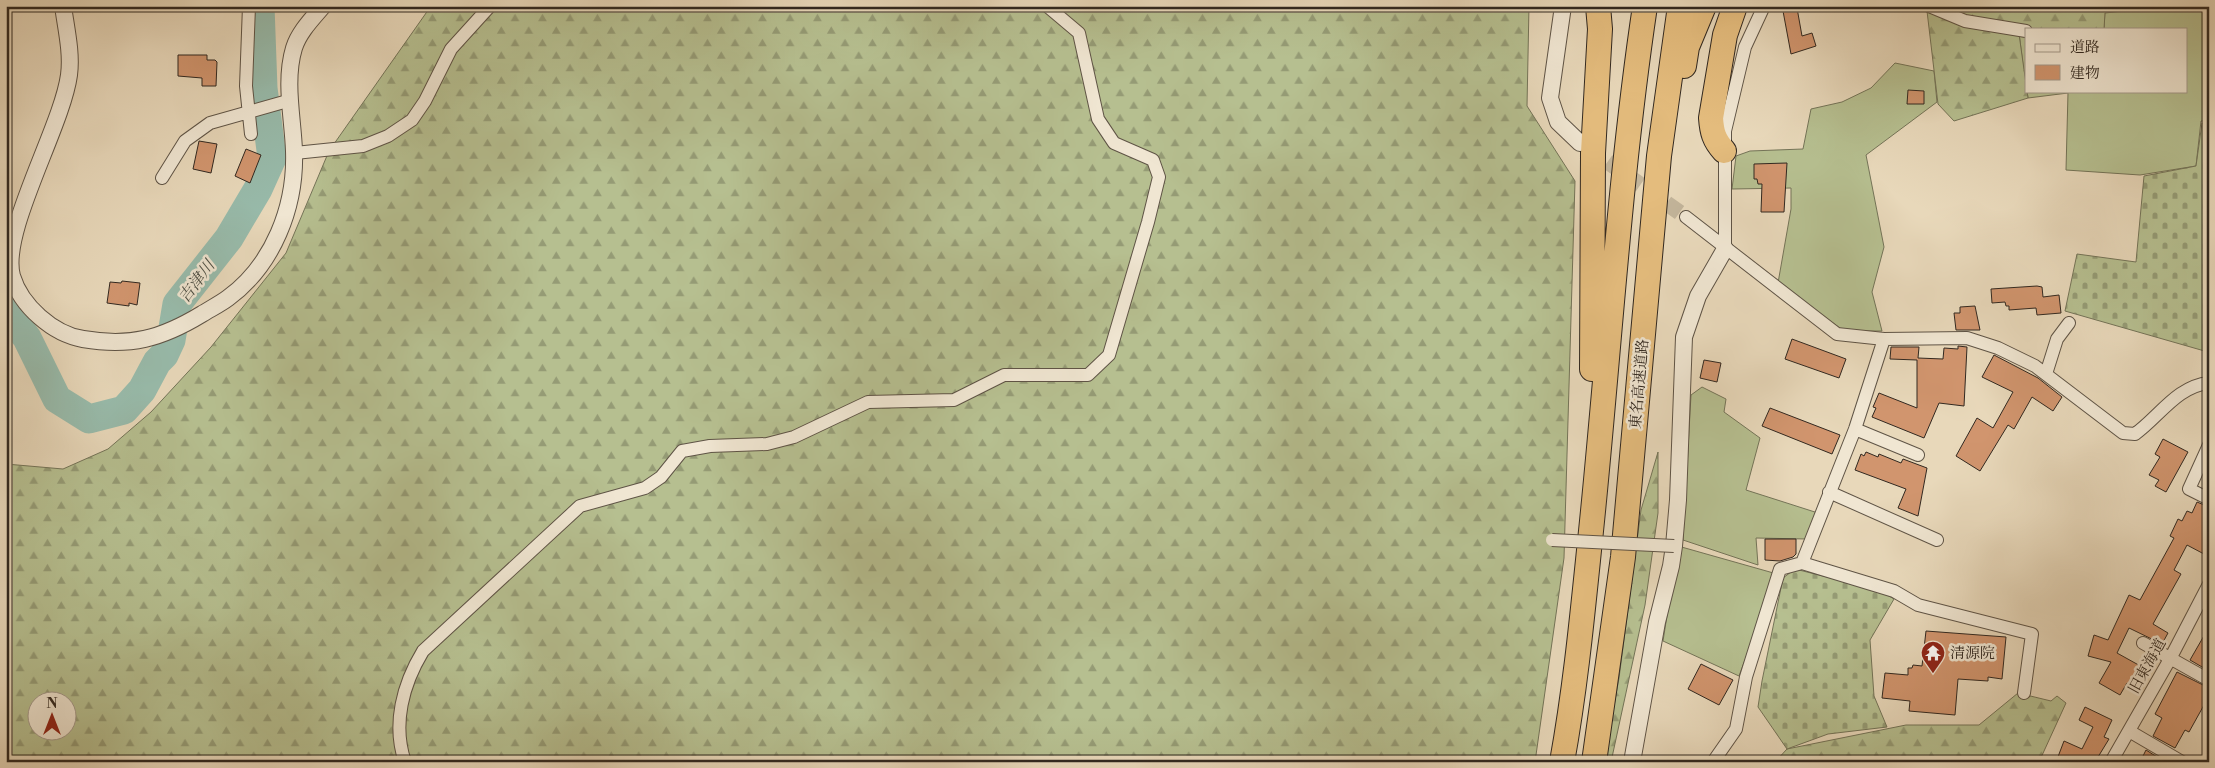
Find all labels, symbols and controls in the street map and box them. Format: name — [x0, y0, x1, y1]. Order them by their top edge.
legend — [2025, 28, 2188, 92]
text: 道路 — [2070, 38, 2100, 57]
text: 建物 — [2070, 64, 2100, 83]
water label: 吉津川 — [174, 255, 220, 307]
street label: 東名高速道路 — [1626, 338, 1653, 430]
street label: 旧東海道 — [2125, 635, 2170, 697]
temple icon: 清源院 — [1920, 640, 1946, 674]
place label: 清源院 — [1950, 644, 1995, 663]
north arrow — [28, 690, 78, 740]
text: N — [46, 695, 58, 713]

